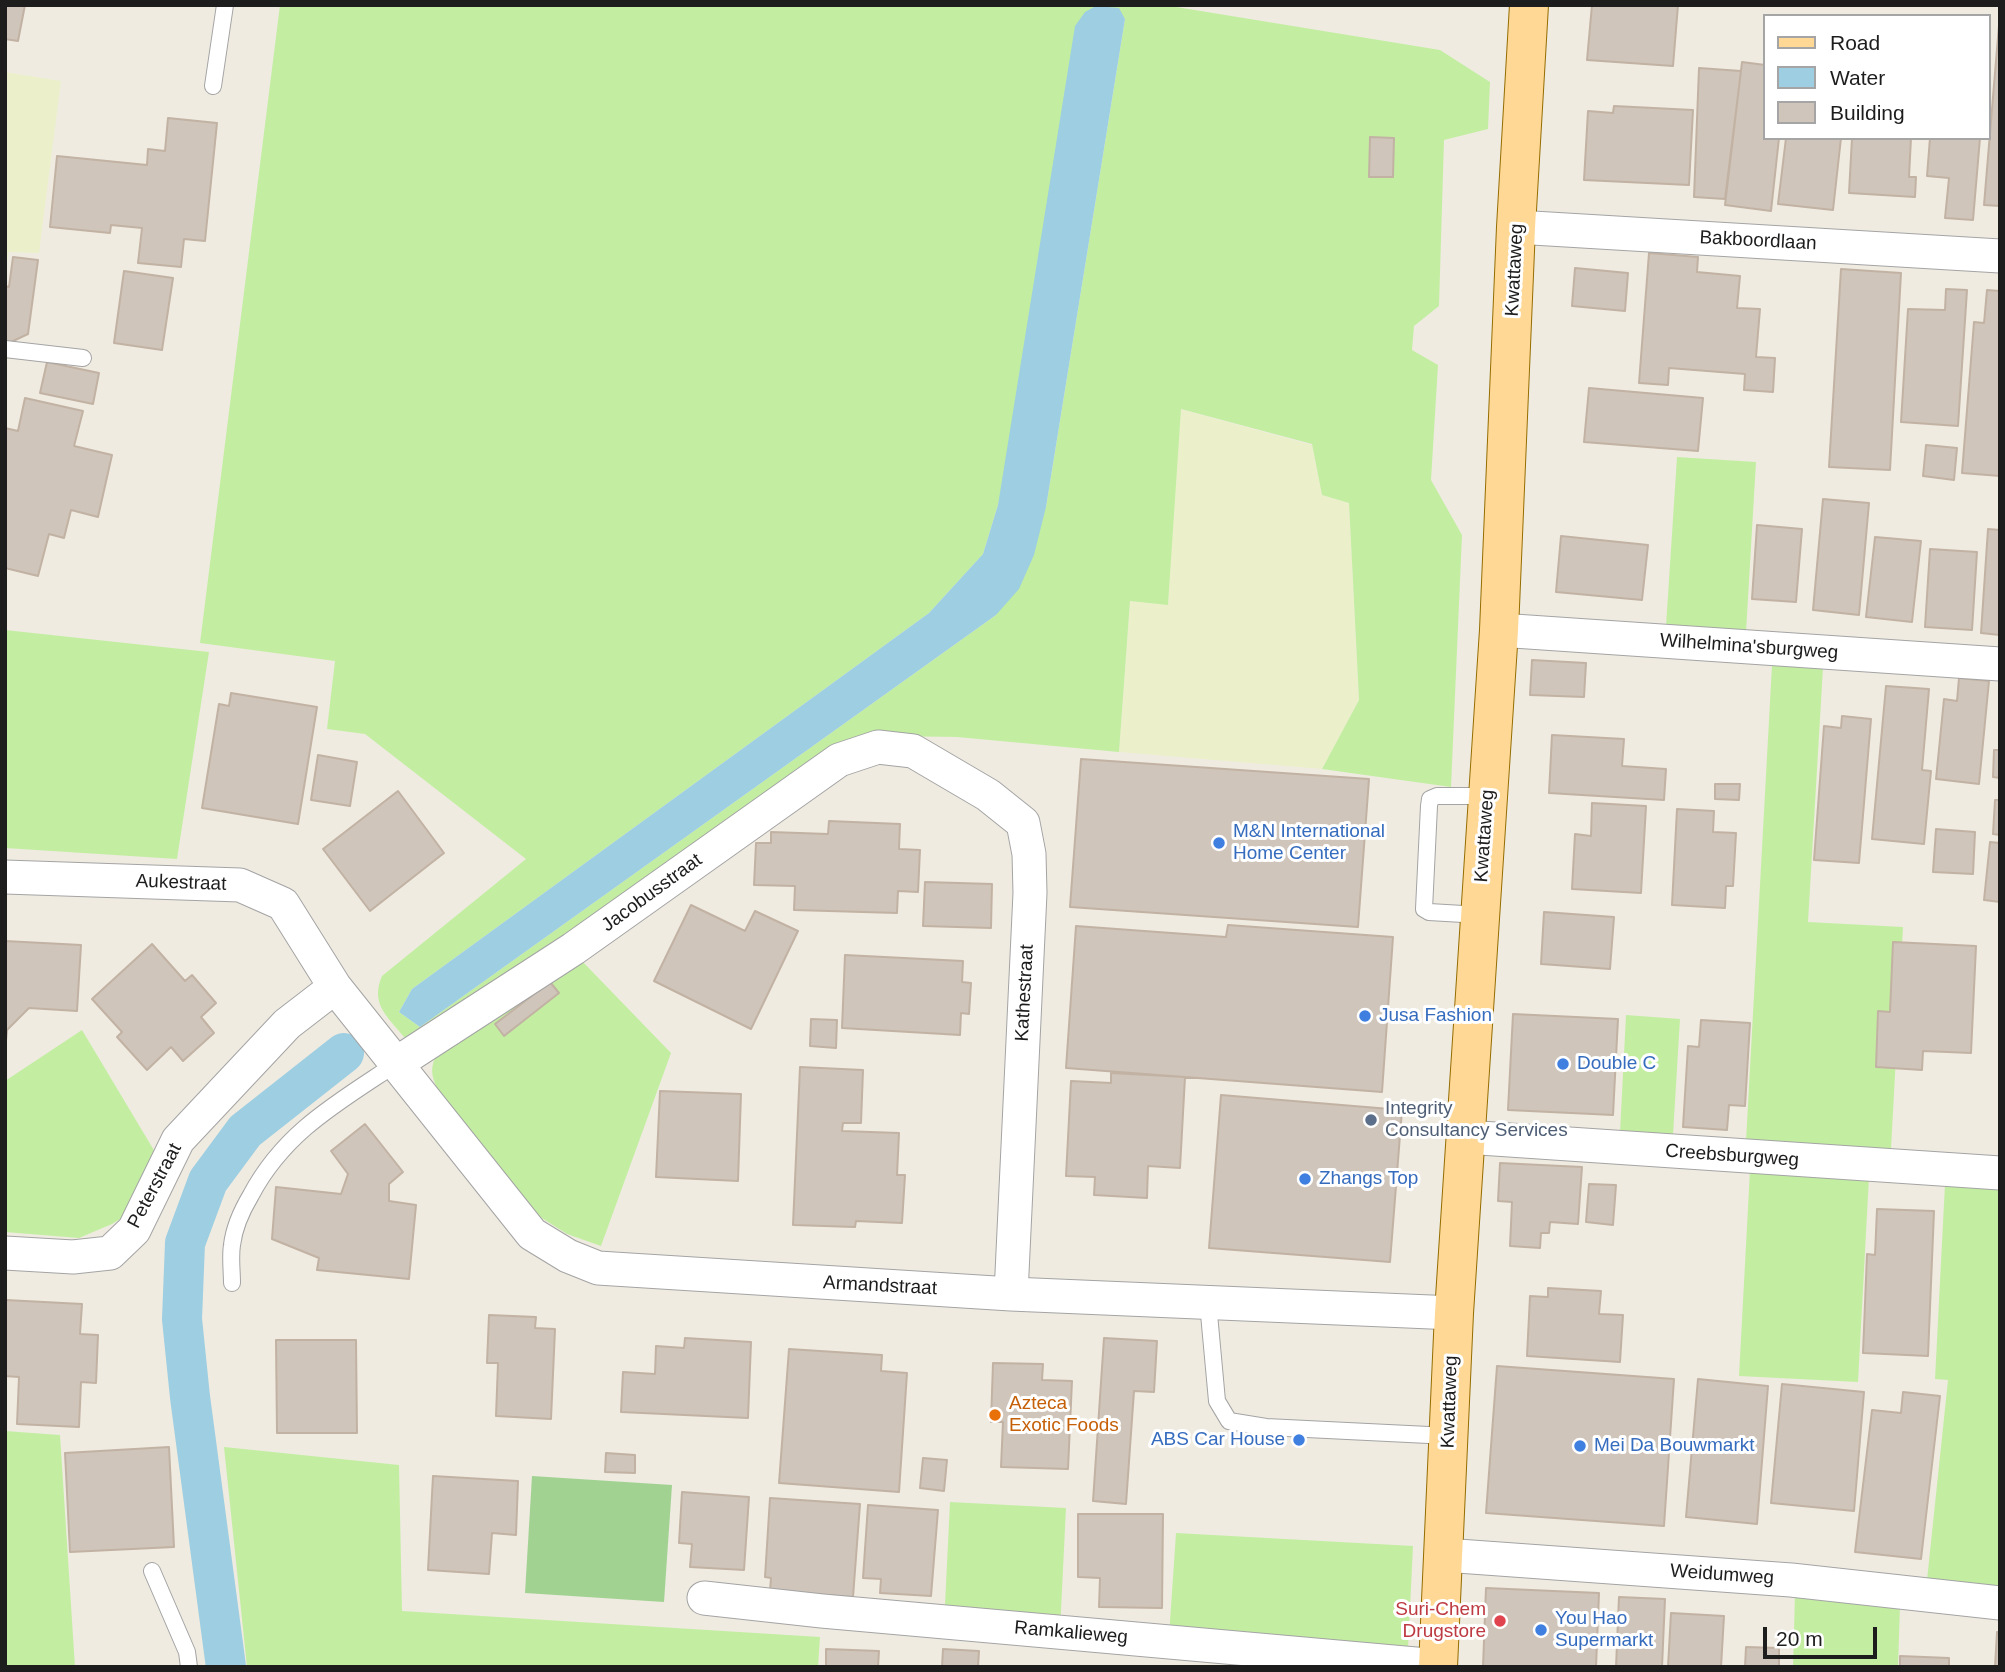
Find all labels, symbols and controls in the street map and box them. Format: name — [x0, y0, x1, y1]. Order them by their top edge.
legend — [1764, 14, 1991, 140]
text: Road — [1830, 31, 1880, 54]
text: Water — [1830, 66, 1885, 89]
text: Building — [1830, 101, 1905, 124]
street label: Kwattaweg — [1501, 223, 1529, 317]
street label: Bakboordlaan — [1699, 227, 1817, 255]
street label: Wilhelmina'sburgweg — [1659, 629, 1839, 665]
street label: Kwattaweg — [1470, 789, 1500, 883]
place label: M&N International Home Center — [1233, 821, 1385, 865]
marker: M&N International Home Center — [1211, 835, 1227, 851]
street label: Jacobusstraat — [597, 849, 707, 937]
street label: Aukestraat — [135, 870, 227, 896]
street label: Kathestraat — [1011, 944, 1039, 1042]
place label: Jusa Fashion — [1379, 1005, 1492, 1027]
marker: Jusa Fashion — [1357, 1008, 1373, 1024]
place label: Double C — [1577, 1053, 1656, 1075]
marker: Double C — [1555, 1056, 1571, 1072]
place label: Integrity Consultancy Services — [1385, 1098, 1568, 1142]
marker: Integrity Consultancy Services — [1363, 1112, 1379, 1128]
street label: Peterstraat — [123, 1140, 187, 1232]
street label: Creebsburgweg — [1664, 1140, 1800, 1172]
place label: Zhangs Top — [1319, 1168, 1418, 1190]
marker: Zhangs Top — [1297, 1171, 1313, 1187]
street label: Armandstraat — [822, 1272, 938, 1300]
street label: Kwattaweg — [1437, 1355, 1463, 1449]
place label: Azteca Exotic Foods — [1009, 1393, 1119, 1437]
marker: Azteca Exotic Foods — [987, 1407, 1003, 1423]
place label: ABS Car House — [1151, 1429, 1285, 1451]
marker: ABS Car House — [1291, 1432, 1307, 1448]
place label: Mei Da Bouwmarkt — [1594, 1435, 1754, 1457]
marker: Mei Da Bouwmarkt — [1572, 1438, 1588, 1454]
street label: Weidumweg — [1669, 1560, 1775, 1590]
place label: Suri-Chem Drugstore — [1395, 1599, 1486, 1643]
place label: You Hao Supermarkt — [1555, 1608, 1653, 1652]
scale bar — [1767, 1612, 1881, 1656]
marker: Suri-Chem Drugstore — [1492, 1613, 1508, 1629]
street label: Ramkalieweg — [1013, 1617, 1129, 1649]
marker: You Hao Supermarkt — [1533, 1622, 1549, 1638]
text: 20 m — [1776, 1627, 1823, 1650]

